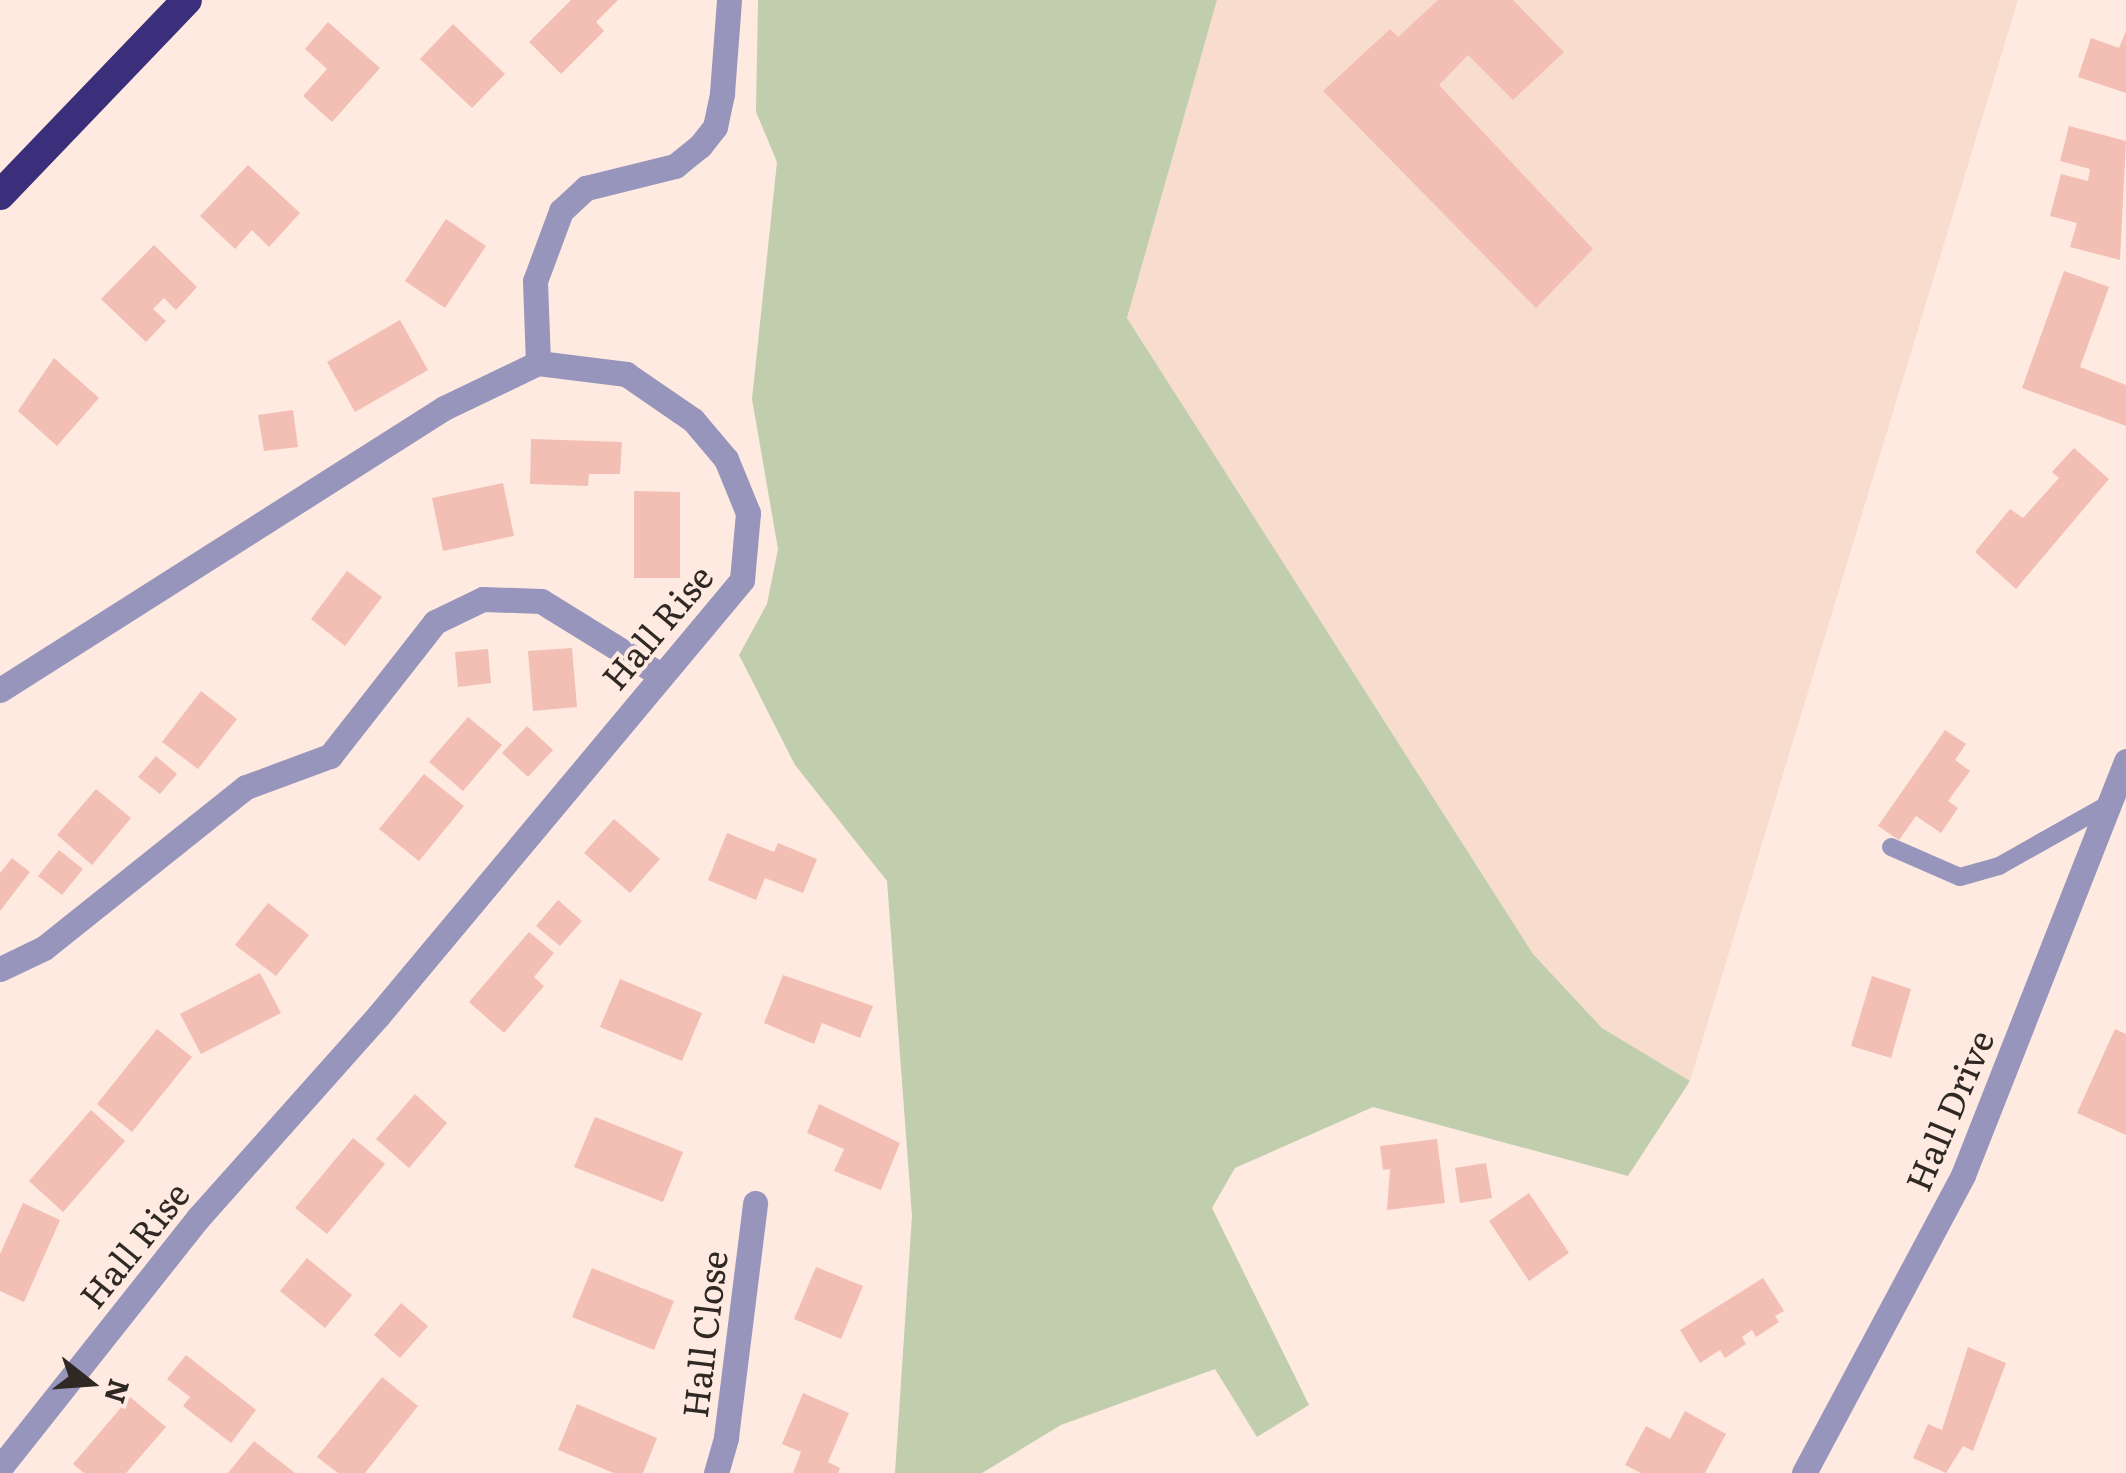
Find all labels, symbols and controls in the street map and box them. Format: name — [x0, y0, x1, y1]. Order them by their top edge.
street label: Hall Rise — [592, 555, 720, 697]
street label: Hall Drive — [1895, 1023, 2001, 1197]
street label: Hall Rise — [70, 1173, 196, 1315]
street label: Hall Close — [672, 1248, 734, 1420]
north arrow — [40, 1333, 140, 1433]
text: N — [95, 1374, 142, 1409]

